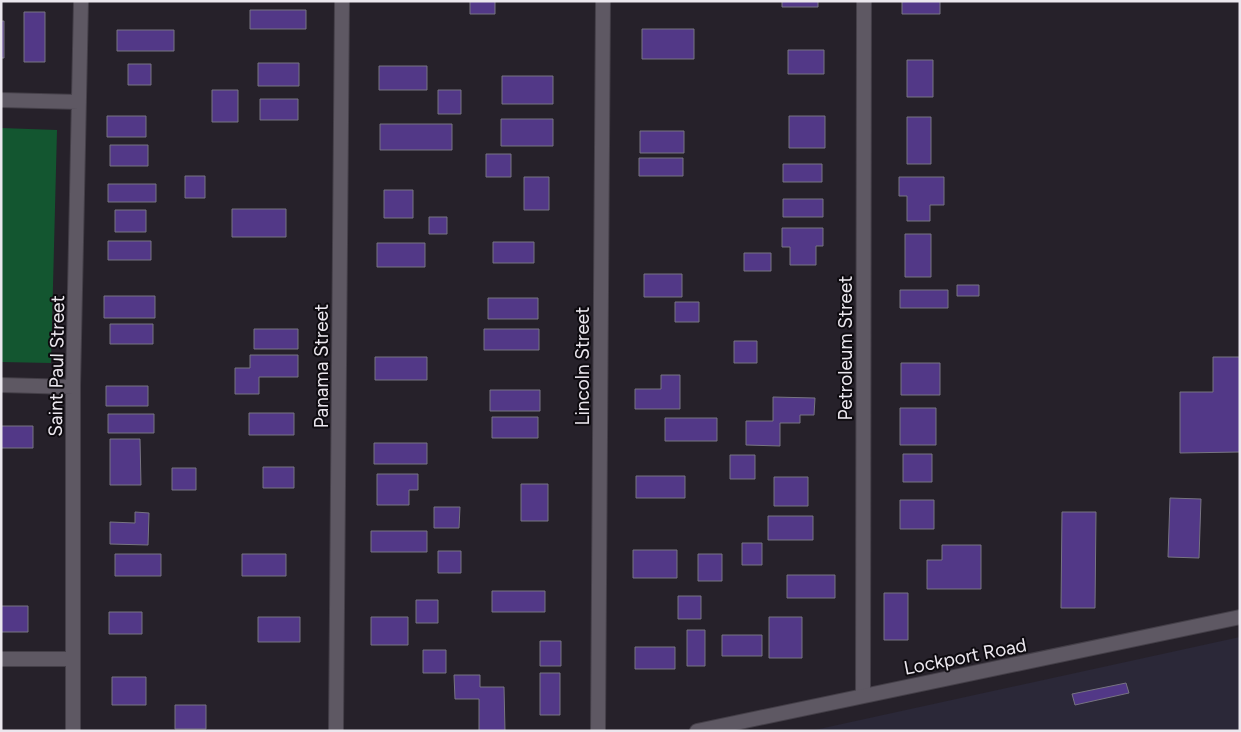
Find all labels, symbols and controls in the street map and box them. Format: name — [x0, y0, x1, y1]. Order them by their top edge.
street label: Petroleum Street — [834, 275, 857, 421]
street label: Saint Paul Street — [44, 295, 69, 437]
street label: Panama Street — [310, 304, 333, 428]
street label: Lincoln Street — [571, 307, 594, 425]
street label: Lockport Road — [902, 633, 1028, 680]

